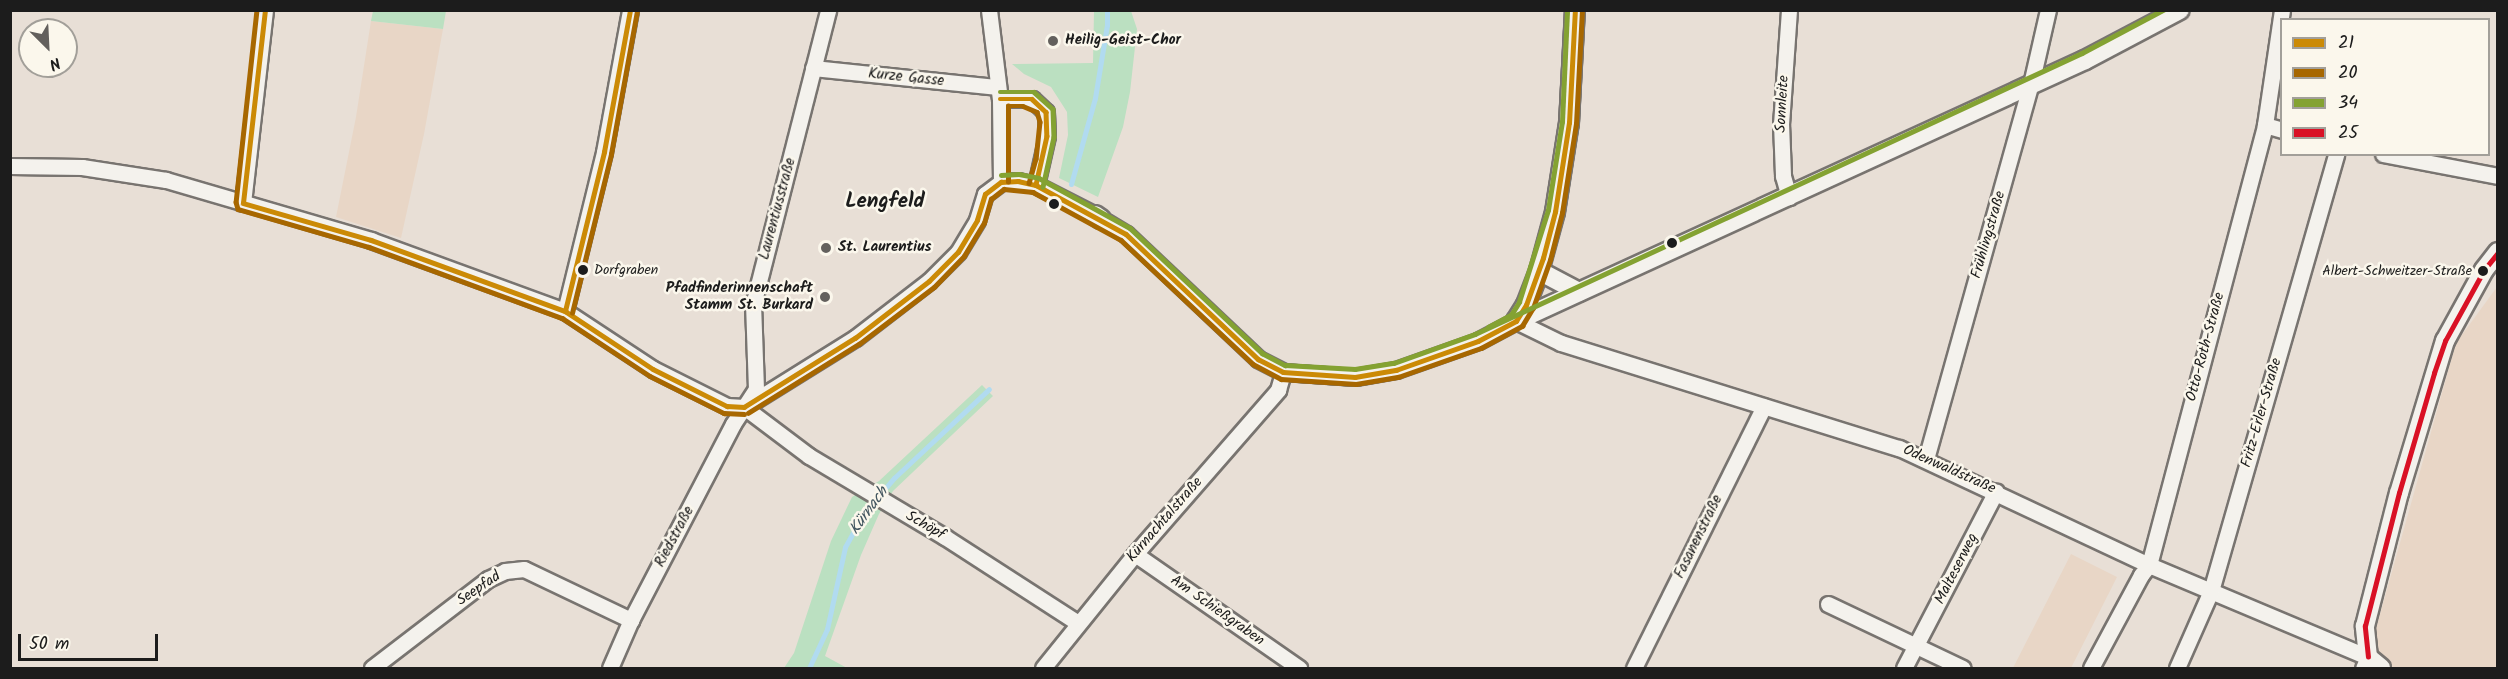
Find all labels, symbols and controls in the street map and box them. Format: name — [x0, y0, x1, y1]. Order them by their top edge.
north arrow — [18, 18, 78, 78]
legend — [2280, 18, 2490, 156]
text: 21 — [2338, 29, 2354, 58]
place label: Heilig-Geist-Chor — [1065, 32, 1181, 50]
marker: Heilig-Geist-Chor — [1046, 34, 1060, 48]
text: N — [45, 50, 64, 77]
text: 20 — [2338, 59, 2357, 88]
street label: Kurze Gasse — [867, 65, 945, 91]
street label: Sonnleite — [1773, 75, 1793, 133]
text: 34 — [2338, 89, 2358, 118]
text: 25 — [2338, 119, 2358, 148]
street label: Laurentiusstraße — [756, 156, 800, 262]
district label: Lengfeld — [845, 189, 925, 215]
street label: Frühlingstraße — [1968, 189, 2010, 281]
unlabelled marker — [1048, 198, 1060, 210]
unlabelled marker — [1666, 237, 1678, 249]
place label: St. Laurentius — [838, 239, 932, 257]
marker: St. Laurentius — [819, 241, 833, 255]
place label: Dorfgraben — [594, 262, 658, 278]
place label: Albert-Schweitzer-Straße — [2322, 263, 2472, 279]
marker: Dorfgraben — [577, 264, 589, 276]
marker: Albert-Schweitzer-Straße — [2477, 265, 2489, 277]
place label: Pfadfinderinnenschaft Stamm St. Burkard — [666, 279, 813, 314]
marker: Pfadfinderinnenschaft Stamm St. Burkard — [818, 290, 832, 304]
street label: Otto-Roth-Straße — [2183, 291, 2229, 403]
street label: Fritz-Erler-Straße — [2238, 356, 2286, 470]
street label: Odenwaldstraße — [1900, 442, 1998, 498]
street label: Kürnachtalstraße — [1123, 474, 1207, 566]
water label: Kürnach — [845, 483, 893, 539]
street label: Fasanenstraße — [1671, 492, 1727, 582]
street label: Riedstraße — [651, 504, 699, 570]
street label: Schöpf — [902, 508, 948, 544]
street label: Malteserweg — [1931, 531, 1983, 607]
street label: Seepfad — [454, 568, 504, 610]
street label: Am Schießgraben — [1167, 572, 1267, 650]
scale bar — [21, 622, 160, 660]
text: 50 m — [29, 630, 69, 659]

